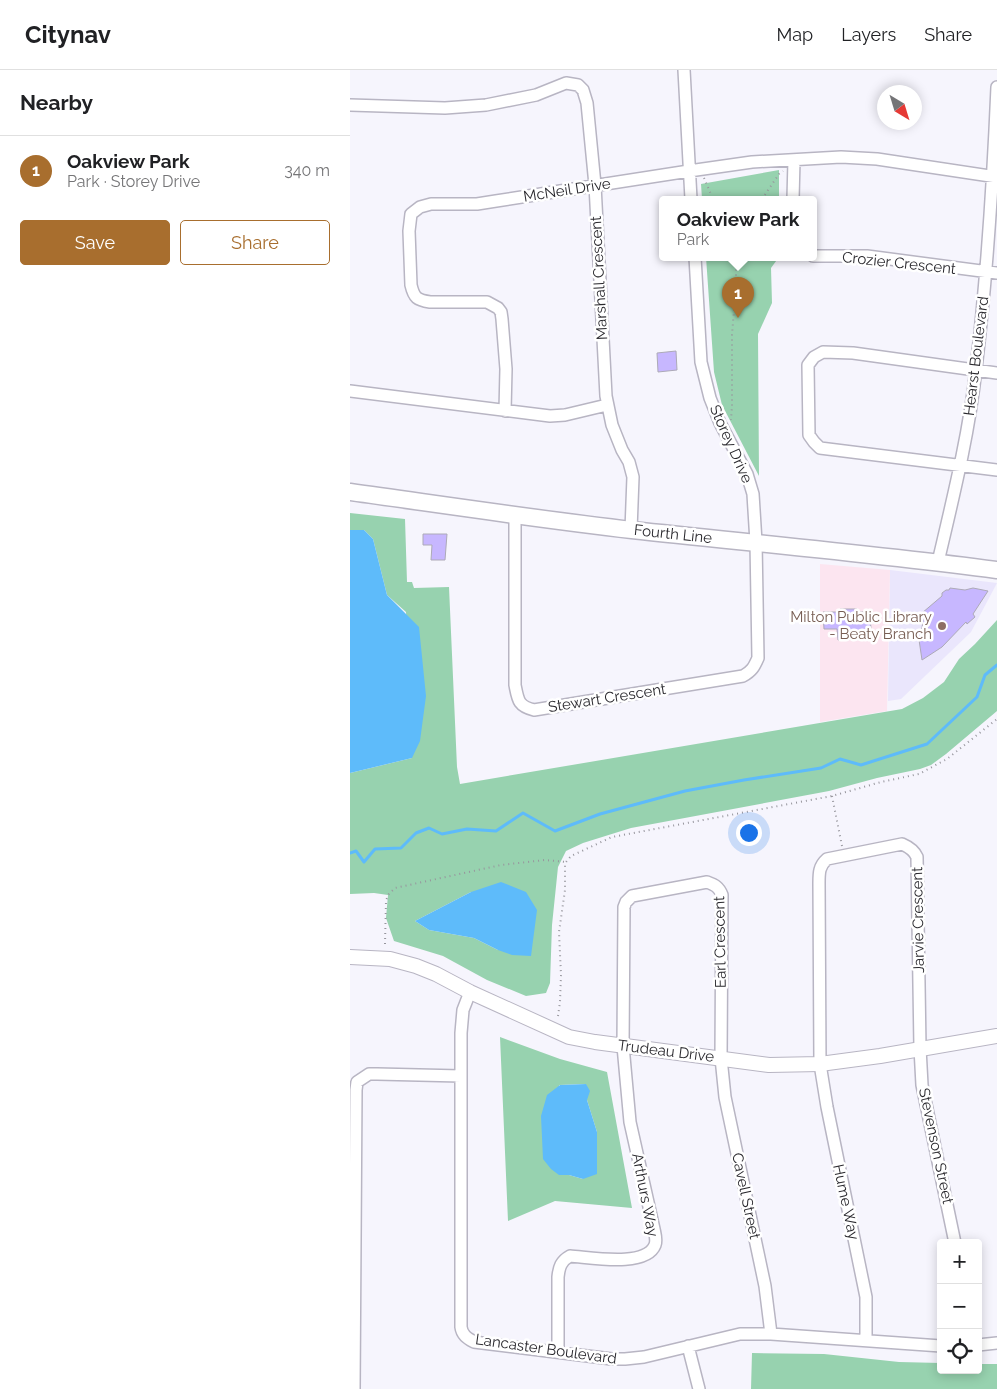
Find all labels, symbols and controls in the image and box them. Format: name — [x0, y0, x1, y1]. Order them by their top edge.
text: Citynav — [25, 20, 111, 49]
text: Map — [777, 24, 813, 45]
text: Layers — [841, 24, 896, 45]
text: Share — [924, 24, 972, 45]
north arrow — [877, 85, 922, 130]
text: Nearby — [20, 90, 93, 115]
text: Oakview Park — [67, 150, 190, 172]
text: 1 — [32, 161, 40, 180]
text: 340 m — [284, 161, 330, 180]
text: Park · Storey Drive — [67, 172, 200, 191]
street label: McNeil Drive — [522, 174, 612, 206]
popup — [659, 196, 817, 261]
text: Oakview Park — [677, 208, 799, 230]
street label: Marshall Crescent — [587, 215, 611, 341]
button: Save — [20, 220, 170, 265]
button: Share — [180, 220, 330, 265]
text: Park — [677, 230, 709, 249]
street label: Crozier Crescent — [841, 248, 957, 278]
pin: 1 — [722, 277, 754, 318]
street label: Hearst Boulevard — [960, 295, 992, 417]
street label: Storey Drive — [706, 402, 756, 486]
street label: Fourth Line — [633, 521, 713, 547]
place label: Milton Public Library - Beaty Branch — [790, 608, 932, 643]
marker: Milton Public Library - Beaty Branch — [936, 620, 948, 632]
street label: Stewart Crescent — [547, 680, 667, 716]
your location — [736, 820, 762, 846]
street label: Jarvie Crescent — [908, 867, 928, 973]
street label: Earl Crescent — [710, 896, 730, 988]
street label: Trudeau Drive — [617, 1036, 715, 1066]
street label: Stevenson Street — [915, 1086, 957, 1206]
street label: Cavell Street — [728, 1151, 764, 1241]
street label: Arthurs Way — [628, 1152, 662, 1238]
street label: Hume Way — [829, 1163, 863, 1241]
map controls — [937, 1239, 982, 1374]
button: + — [937, 1239, 982, 1284]
button: − — [937, 1284, 982, 1329]
button: locate — [937, 1329, 982, 1374]
street label: Lancaster Boulevard — [474, 1330, 618, 1368]

